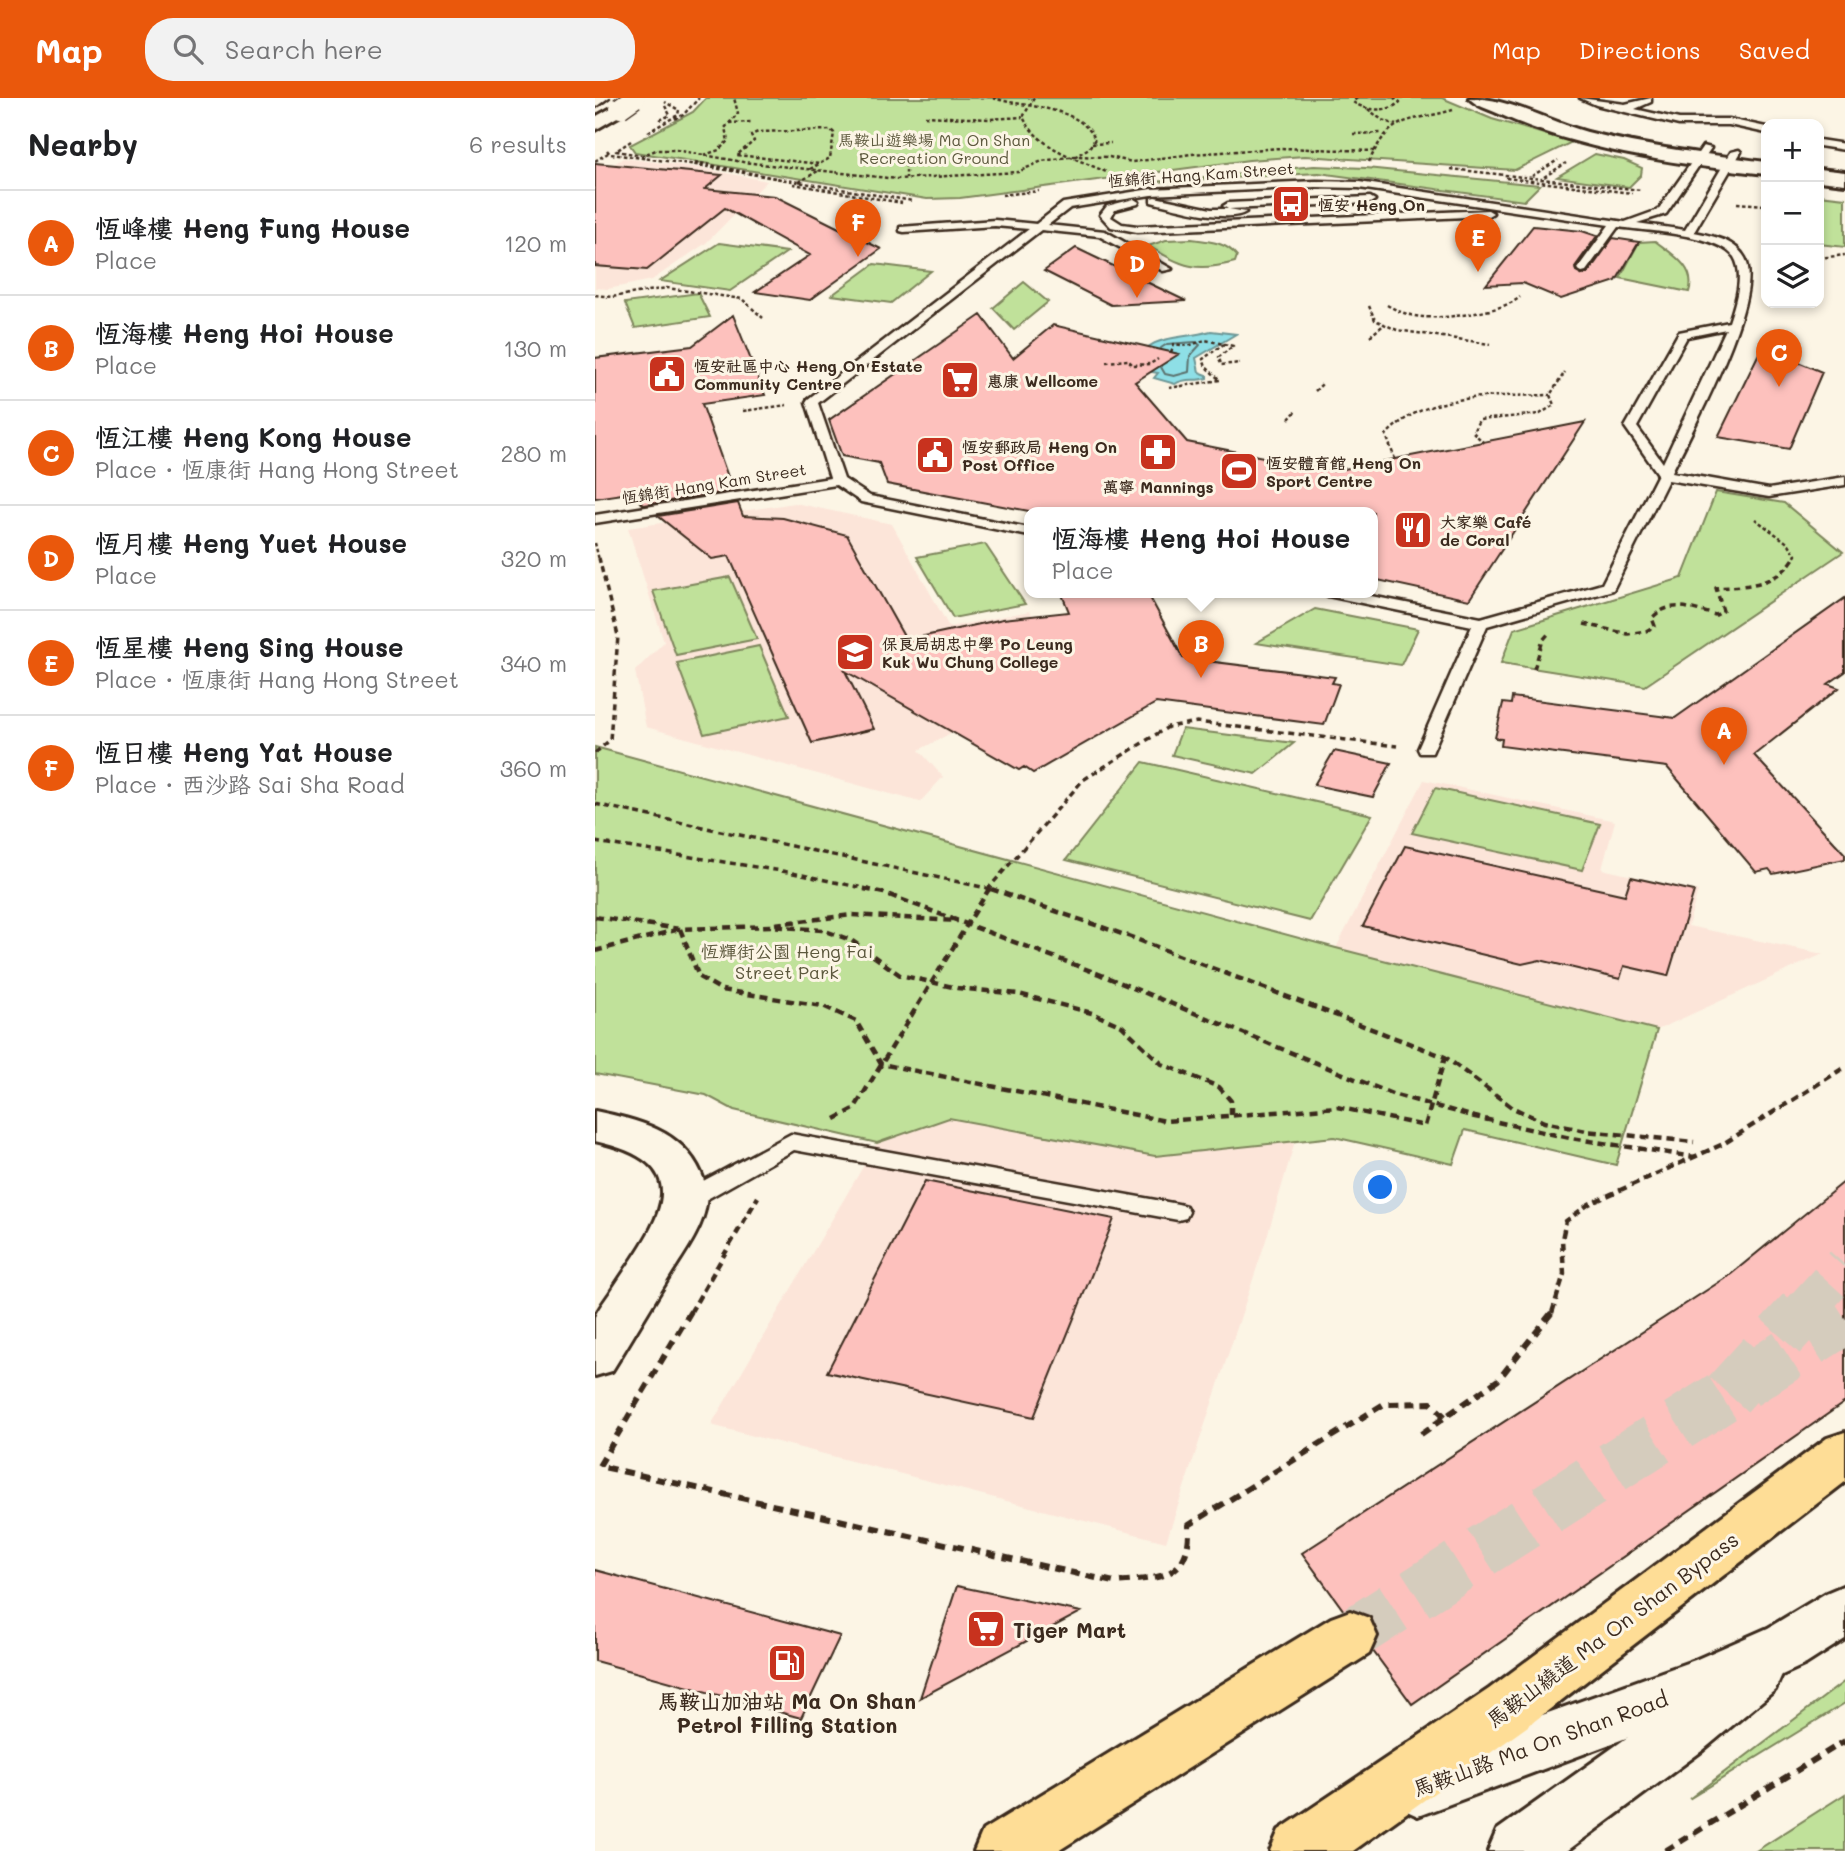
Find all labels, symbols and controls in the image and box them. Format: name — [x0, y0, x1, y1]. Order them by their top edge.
search box — [145, 18, 635, 81]
text: Map — [35, 28, 103, 71]
icon: search — [169, 30, 207, 68]
text: Search here — [225, 32, 383, 66]
text: Map — [1492, 34, 1541, 65]
text: Directions — [1579, 34, 1701, 65]
text: Saved — [1739, 34, 1810, 65]
map controls — [1761, 119, 1824, 308]
button: + — [1761, 119, 1824, 182]
text: Nearby — [28, 124, 138, 164]
text: 6 results — [469, 129, 567, 159]
park label: 馬鞍山遊樂場 Ma On Shan Recreation Ground — [838, 129, 1030, 168]
street label: 恆錦街 Hang Kam Street — [1107, 157, 1295, 191]
button: − — [1761, 182, 1824, 245]
bus stop icon: 恆安 Heng On — [1270, 183, 1312, 225]
place label: 恆安 Heng On — [1318, 194, 1425, 215]
pin: F — [835, 199, 881, 257]
text: 恆峰樓 Heng Fung House — [95, 211, 410, 245]
pin: E — [1455, 214, 1501, 272]
text: A — [43, 228, 59, 258]
text: 120 m — [504, 228, 567, 258]
pin: D — [1114, 240, 1160, 298]
text: Place — [95, 245, 157, 275]
button: layers — [1761, 245, 1824, 308]
text: 恆海樓 Heng Hoi House — [95, 316, 394, 350]
pin: C — [1756, 329, 1802, 387]
text: B — [43, 333, 59, 363]
text: 130 m — [503, 333, 567, 363]
text: Place — [95, 350, 157, 380]
public building icon: 恆安社區中心 Heng On Estate Community Centre — [646, 353, 688, 395]
place label: 恆安社區中心 Heng On Estate Community Centre — [694, 355, 922, 394]
supermarket icon: 惠康 Wellcome — [939, 359, 981, 401]
place label: 惠康 Wellcome — [987, 370, 1098, 391]
text: 恆江樓 Heng Kong House — [95, 420, 411, 454]
pharmacy icon: 萬寧 Mannings — [1137, 431, 1179, 473]
public building icon: 恆安郵政局 Heng On Post Office — [914, 434, 956, 476]
place label: 恆安郵政局 Heng On Post Office — [962, 436, 1117, 475]
text: C — [42, 438, 60, 468]
text: 280 m — [500, 438, 567, 468]
sports icon: 恆安體育館 Heng On Sport Centre — [1218, 450, 1260, 492]
place label: 恆安體育館 Heng On Sport Centre — [1266, 452, 1421, 491]
text: Place · 恆康街 Hang Hong Street — [95, 454, 459, 484]
street label: 恆錦街 Hang Kam Street — [620, 458, 808, 508]
place label: 萬寧 Mannings — [1102, 476, 1214, 497]
popup — [1024, 507, 1378, 598]
restaurant icon: 大家樂 Café de Coral — [1392, 509, 1434, 551]
place label: 大家樂 Café de Coral — [1440, 511, 1531, 550]
text: 恆海樓 Heng Hoi House — [1052, 521, 1350, 555]
text: 恆月樓 Heng Yuet House — [95, 526, 407, 560]
text: D — [43, 543, 59, 573]
text: 320 m — [501, 543, 567, 573]
text: Place — [1052, 555, 1114, 585]
text: Place — [95, 560, 157, 590]
pin: B — [1178, 620, 1224, 678]
text: 恆星樓 Heng Sing House — [95, 630, 404, 664]
school or university icon: 保良局胡忠中學 Po Leung Kuk Wu Chung College — [834, 631, 876, 673]
place label: 保良局胡忠中學 Po Leung Kuk Wu Chung College — [882, 633, 1073, 672]
text: E — [44, 648, 58, 678]
text: 340 m — [500, 648, 567, 678]
text: Place · 恆康街 Hang Hong Street — [95, 664, 459, 694]
pin: A — [1701, 707, 1747, 765]
text: 恆日樓 Heng Yat House — [95, 735, 393, 769]
text: F — [44, 753, 58, 783]
text: 360 m — [500, 753, 567, 783]
text: Place · 西沙路 Sai Sha Road — [95, 769, 405, 799]
park label: 恆輝街公園 Heng Fai Street Park — [701, 939, 873, 984]
your location — [1363, 1170, 1397, 1204]
street label: 馬鞍山繞道 Ma On Shan Bypass — [1481, 1525, 1743, 1733]
supermarket icon: Tiger Mart — [965, 1608, 1007, 1650]
place label: Tiger Mart — [1013, 1616, 1126, 1643]
fuel station icon: 馬鞍山加油站 Ma On Shan Petrol Filling Station — [766, 1642, 808, 1684]
street label: 馬鞍山路 Ma On Shan Road — [1409, 1684, 1671, 1802]
place label: 馬鞍山加油站 Ma On Shan Petrol Filling Station — [658, 1687, 916, 1738]

